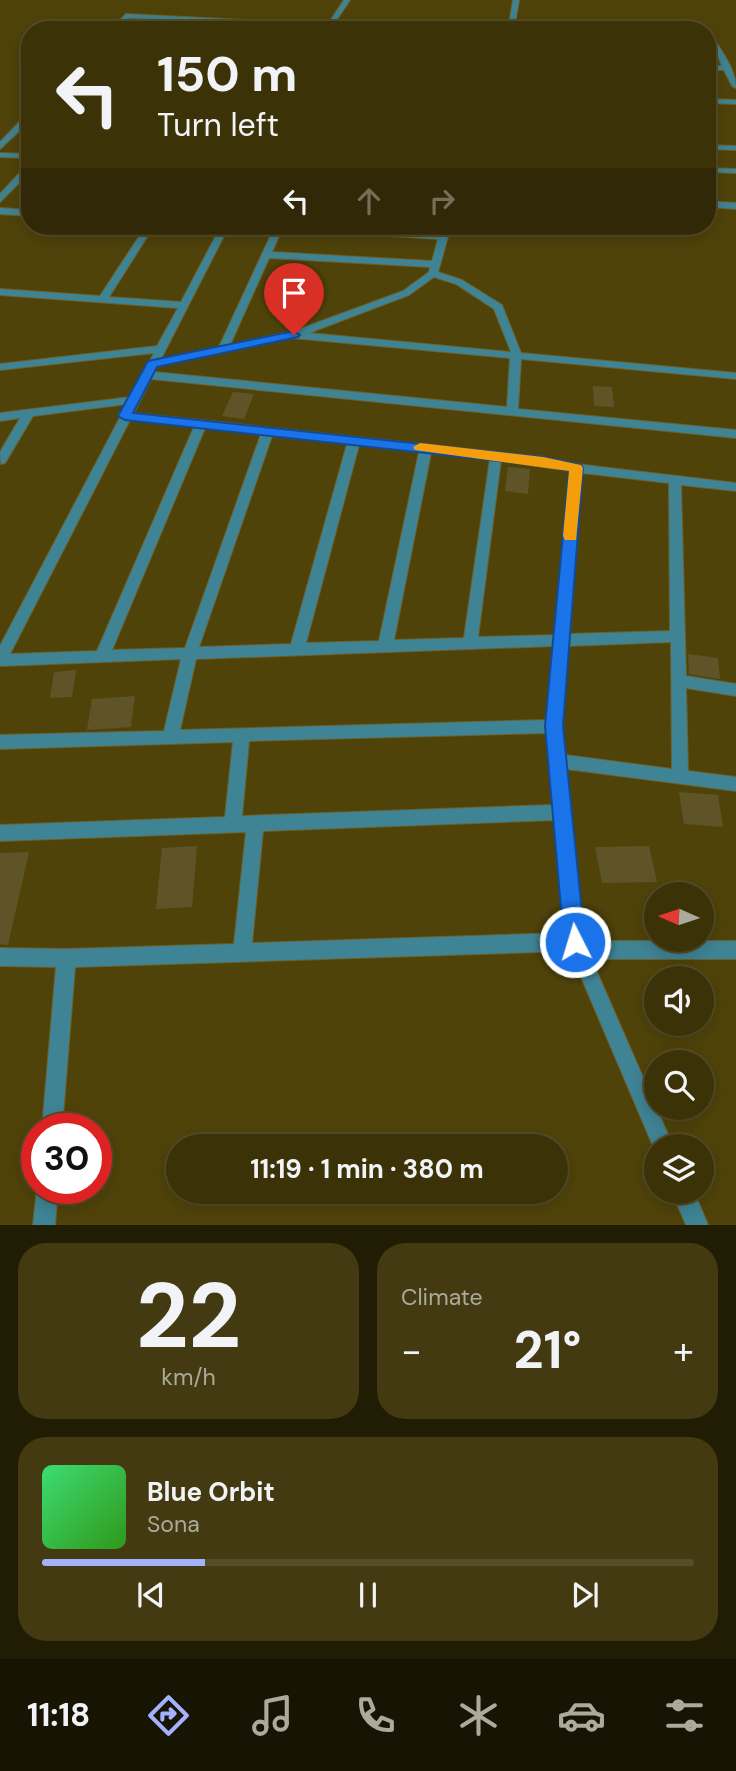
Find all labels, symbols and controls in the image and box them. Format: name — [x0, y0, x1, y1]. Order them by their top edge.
text: 150 m — [157, 42, 297, 106]
icon: left — [42, 49, 133, 140]
text: Turn left — [157, 104, 279, 146]
icon: left — [277, 182, 315, 220]
icon: ahead — [350, 182, 388, 220]
icon: right — [423, 182, 461, 220]
pin — [264, 263, 324, 335]
icon: arrive — [275, 274, 313, 312]
north arrow — [644, 882, 714, 952]
map controls — [644, 882, 714, 1204]
position arrow — [538, 905, 612, 979]
button: sound — [644, 966, 714, 1036]
button: search — [644, 1050, 714, 1120]
speed limit sign: 30 — [21, 1113, 112, 1204]
button: layers — [644, 1134, 714, 1204]
text: 11:19 · 1 min · 380 m — [250, 1152, 484, 1186]
text: 22 — [136, 1257, 241, 1375]
text: Climate — [401, 1282, 483, 1312]
text: 21° — [514, 1316, 581, 1384]
text: − — [401, 1326, 422, 1376]
text: + — [673, 1326, 694, 1376]
text: km/h — [161, 1362, 216, 1392]
text: Blue Orbit — [147, 1475, 275, 1509]
text: Sona — [147, 1509, 200, 1539]
icon: previous — [132, 1576, 170, 1614]
icon: pause — [349, 1576, 387, 1614]
icon: next — [566, 1576, 604, 1614]
icon: directions — [144, 1691, 193, 1740]
icon: music — [248, 1691, 297, 1740]
icon: phone — [351, 1691, 400, 1740]
icon: climate — [454, 1691, 503, 1740]
icon: car — [557, 1691, 606, 1740]
icon: filters — [660, 1691, 709, 1740]
text: 11:18 — [27, 1694, 90, 1736]

